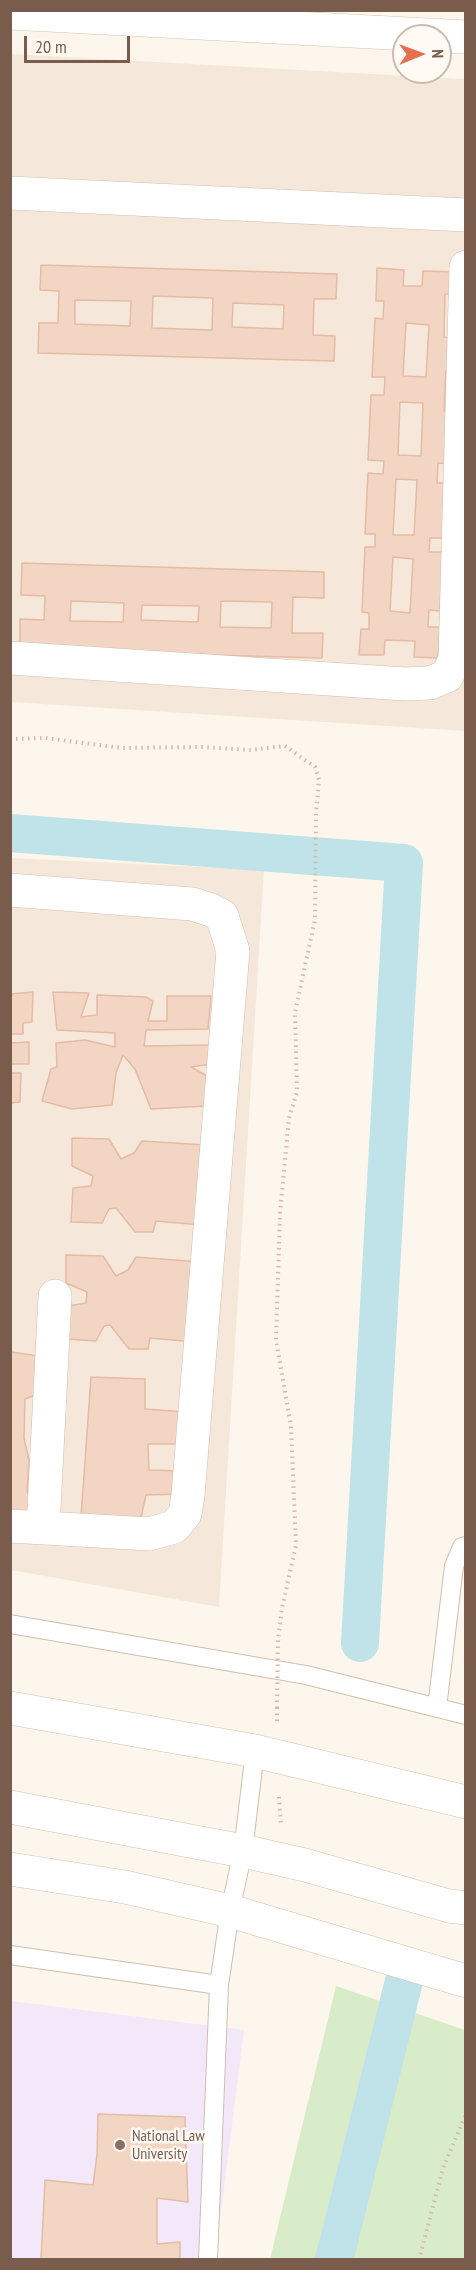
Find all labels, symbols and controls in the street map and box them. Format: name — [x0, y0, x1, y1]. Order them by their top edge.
scale bar — [27, 24, 134, 62]
north arrow — [392, 24, 452, 84]
text: 20 m — [35, 35, 67, 58]
text: N — [428, 49, 448, 58]
place label: National Law University — [132, 2126, 205, 2164]
marker: National Law University — [113, 2138, 127, 2152]

